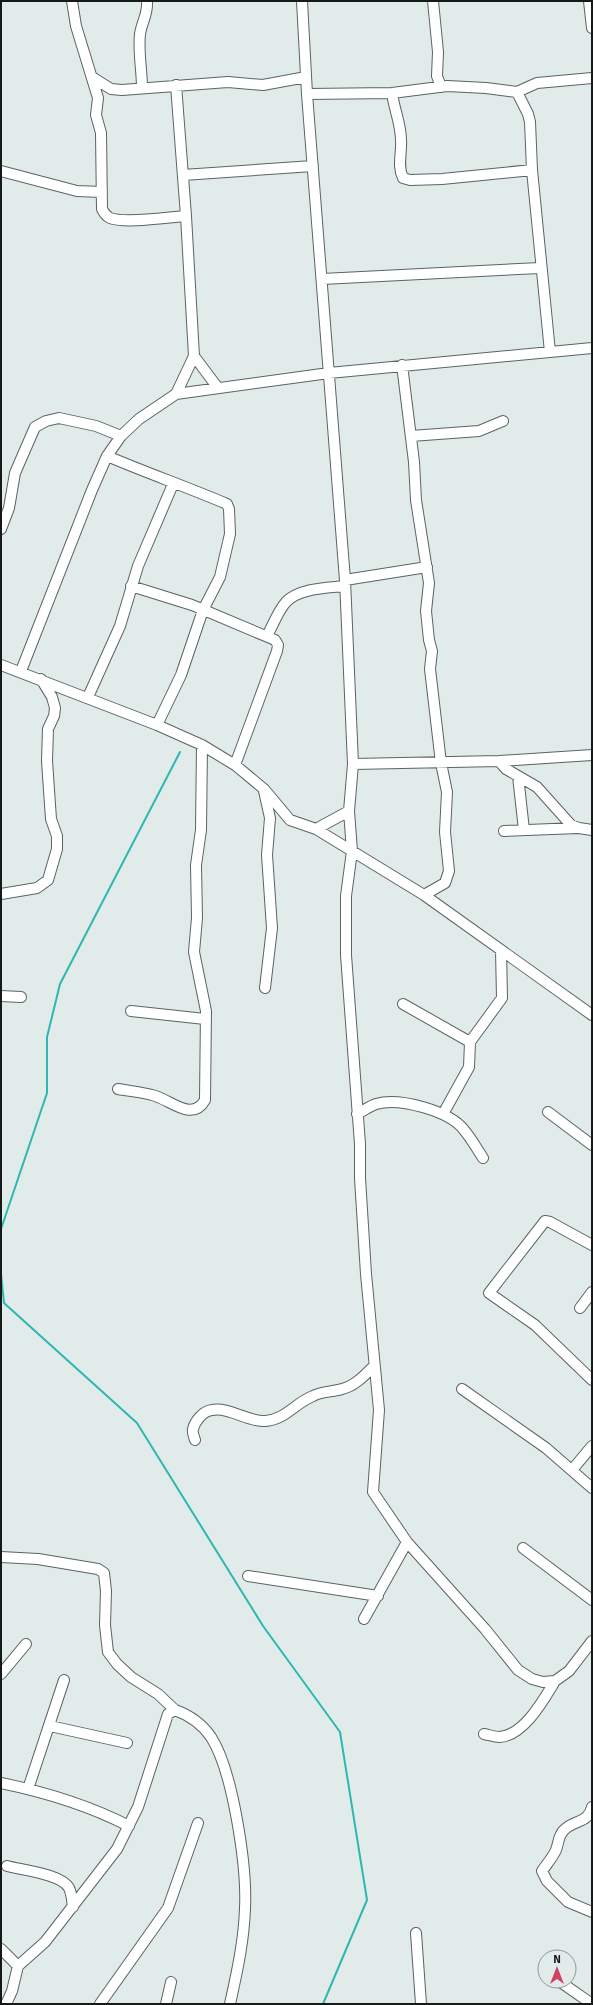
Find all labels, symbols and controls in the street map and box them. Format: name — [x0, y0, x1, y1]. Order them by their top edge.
north arrow — [537, 1949, 577, 1989]
text: N — [553, 1953, 561, 1966]

